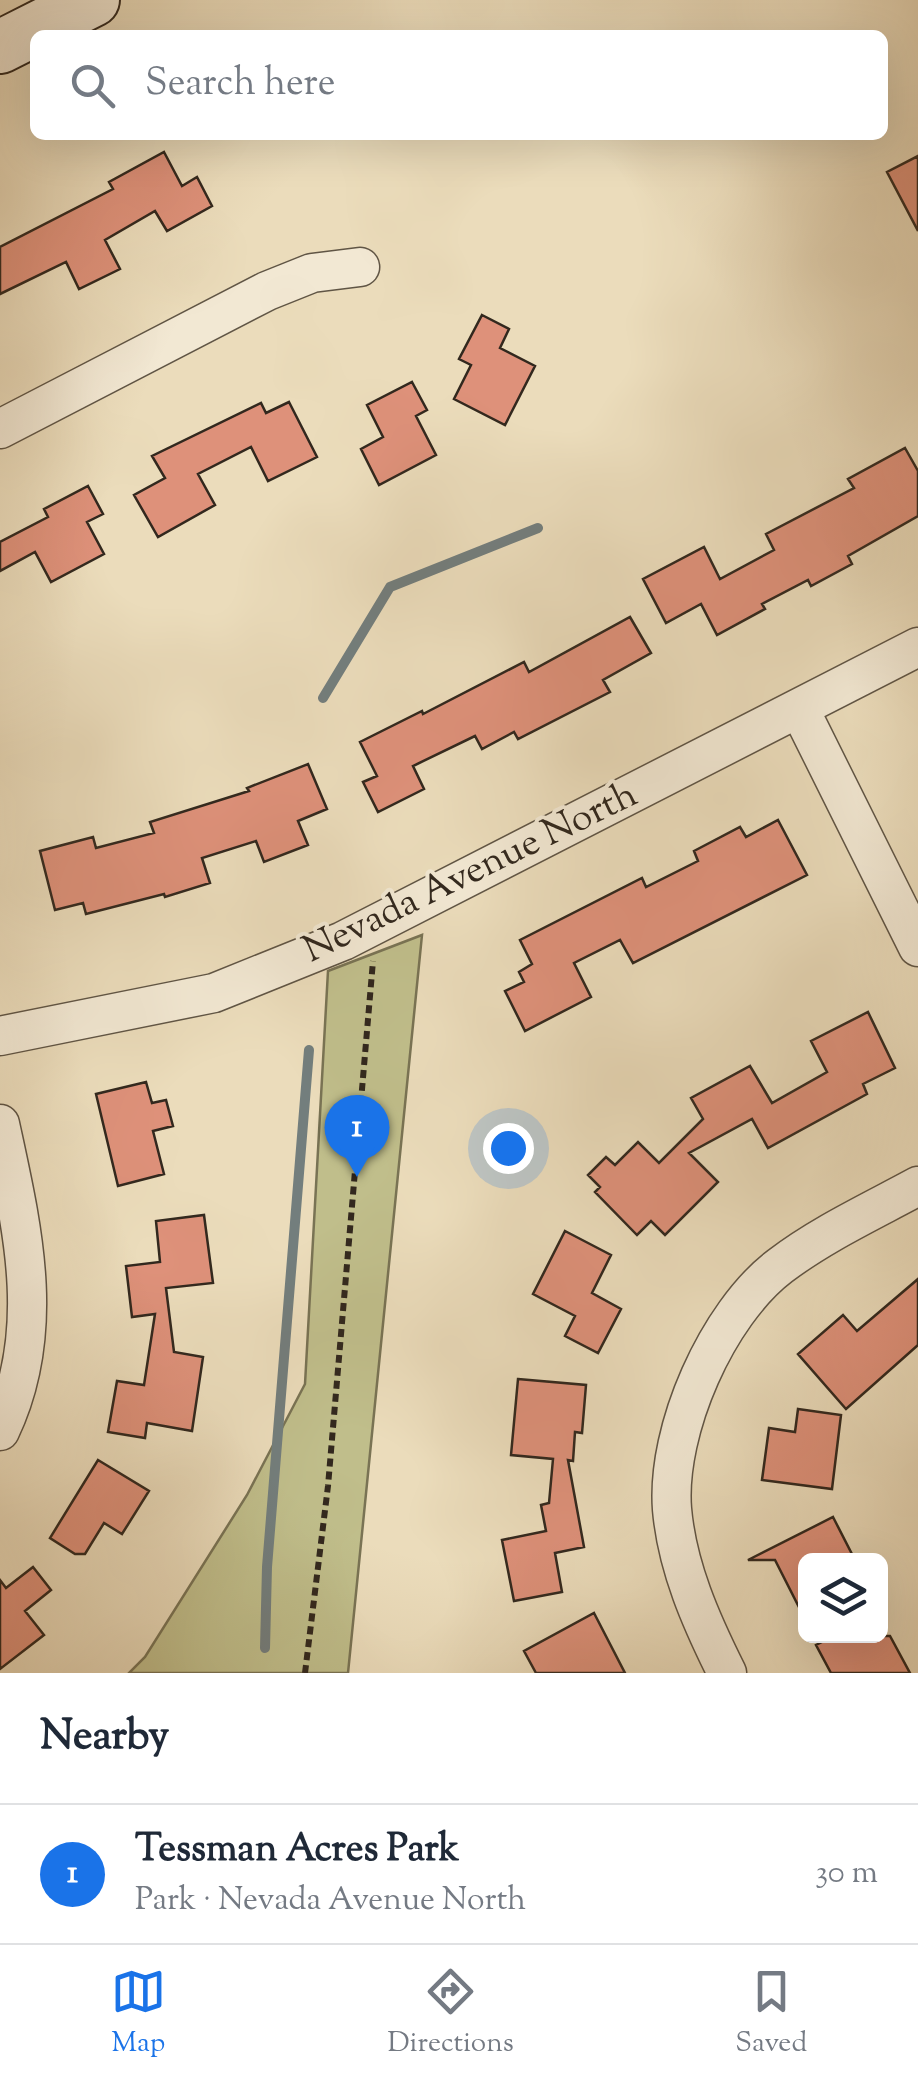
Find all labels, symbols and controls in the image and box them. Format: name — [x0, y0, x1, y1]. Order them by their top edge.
search box — [30, 30, 888, 140]
icon: search — [65, 58, 120, 113]
text: Search here — [145, 58, 336, 112]
street label: Nevada Avenue North — [295, 769, 647, 979]
pin: 1 — [324, 1094, 390, 1177]
your location — [483, 1123, 534, 1174]
map controls — [798, 1553, 888, 1643]
button: layers — [798, 1553, 888, 1643]
text: Nearby — [40, 1708, 169, 1768]
text: Tessman Acres Park — [135, 1824, 459, 1878]
text: 1 — [67, 1851, 78, 1897]
text: 30 m — [815, 1851, 878, 1897]
text: Park · Nevada Avenue North — [135, 1878, 526, 1924]
tab: Map — [111, 1964, 166, 2064]
tab: Directions — [387, 1964, 514, 2064]
tab: Saved — [735, 1964, 807, 2064]

